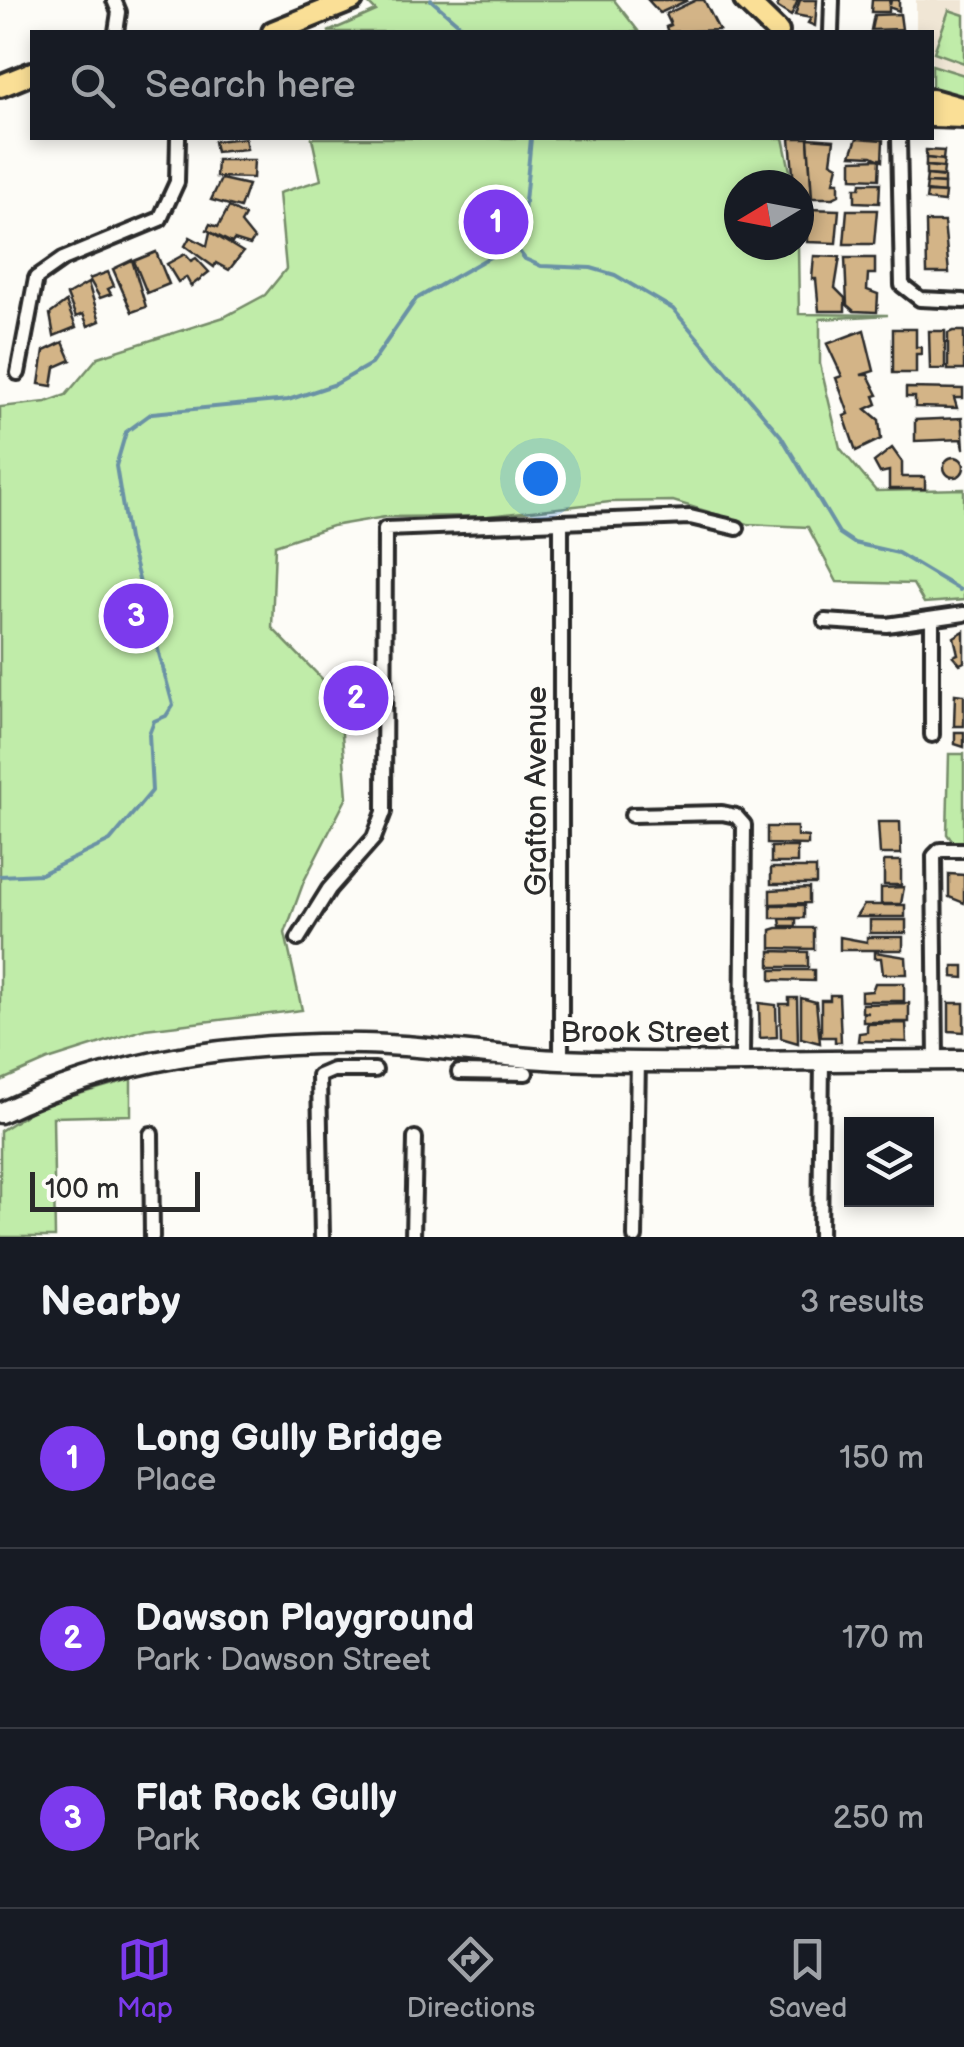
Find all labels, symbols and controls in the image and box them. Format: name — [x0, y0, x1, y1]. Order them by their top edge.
search box — [30, 30, 934, 140]
icon: search — [65, 58, 120, 113]
text: Search here — [145, 63, 356, 108]
north arrow — [724, 170, 814, 260]
pin: 1 — [464, 184, 528, 260]
your location — [515, 453, 566, 504]
pin: 3 — [104, 578, 168, 654]
pin: 2 — [324, 660, 388, 736]
street label: Grafton Avenue — [519, 686, 555, 896]
street label: Brook Street — [560, 1015, 730, 1051]
map controls — [844, 1117, 934, 1207]
button: layers — [844, 1117, 934, 1207]
scale bar — [30, 1167, 200, 1212]
text: 100 m — [45, 1173, 119, 1206]
text: Nearby — [40, 1277, 180, 1328]
text: 3 results — [800, 1283, 924, 1322]
text: Long Gully Bridge — [135, 1416, 443, 1461]
text: 1 — [66, 1439, 79, 1478]
text: 150 m — [839, 1439, 924, 1478]
text: Place — [135, 1461, 216, 1500]
text: Dawson Playground — [135, 1596, 474, 1641]
text: 2 — [63, 1619, 82, 1658]
text: 170 m — [842, 1619, 924, 1658]
text: Park · Dawson Street — [135, 1641, 430, 1680]
text: Flat Rock Gully — [135, 1776, 397, 1821]
text: 3 — [63, 1799, 82, 1838]
text: 250 m — [833, 1799, 924, 1838]
text: Park — [135, 1821, 199, 1860]
tab: Map — [117, 1932, 173, 2025]
tab: Directions — [406, 1932, 535, 2025]
tab: Saved — [769, 1932, 847, 2025]

